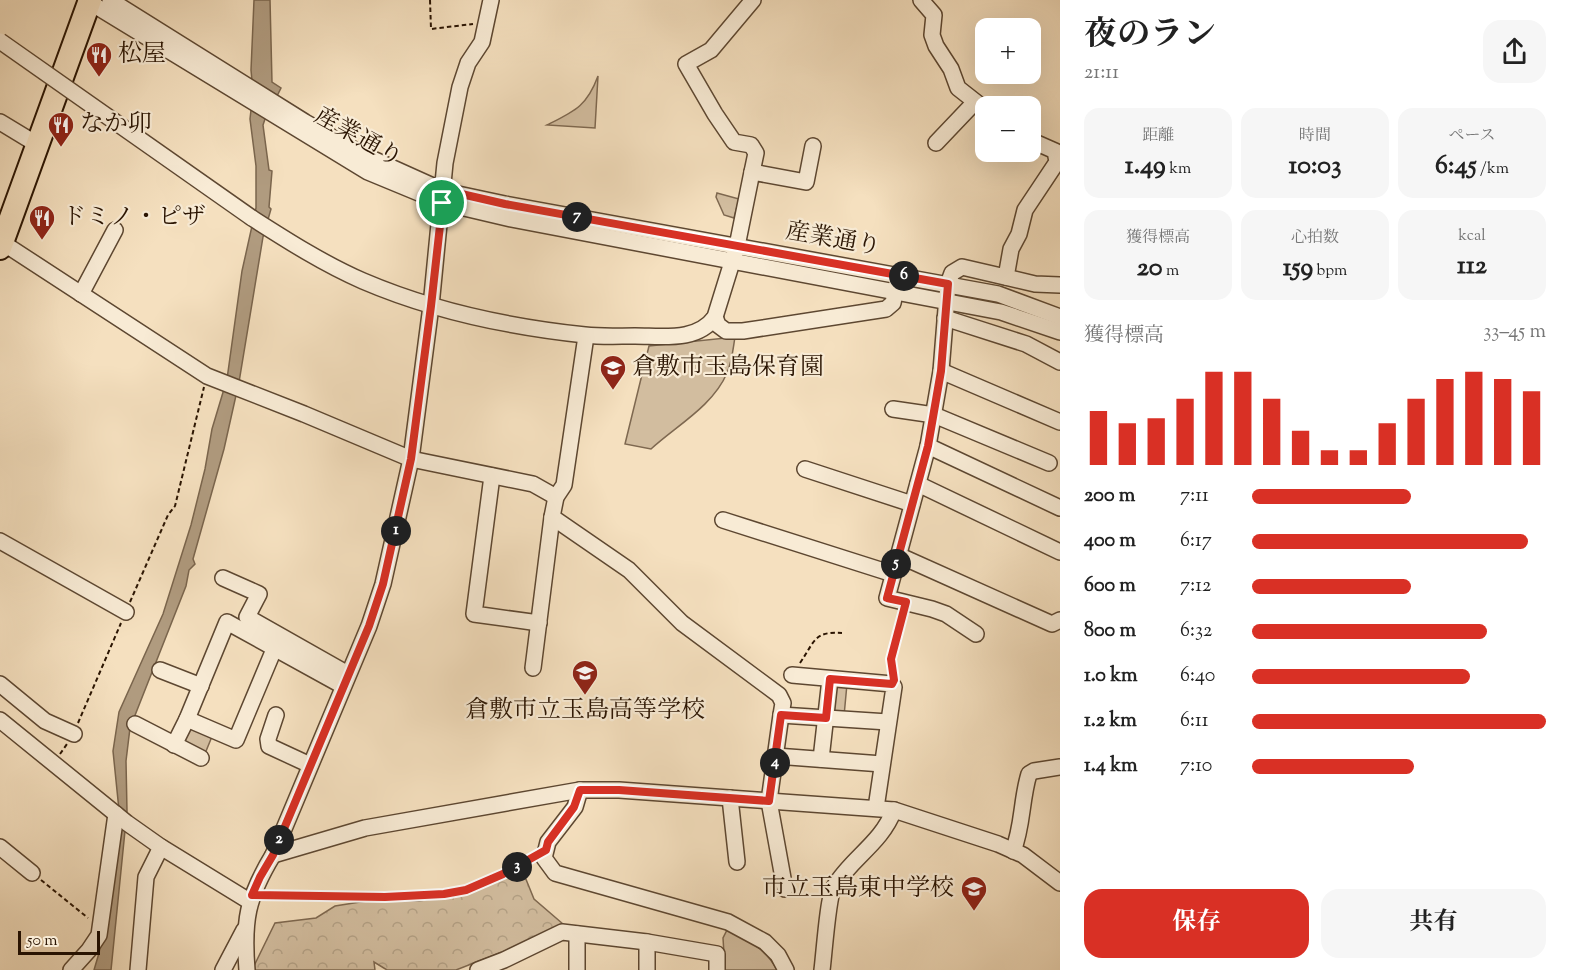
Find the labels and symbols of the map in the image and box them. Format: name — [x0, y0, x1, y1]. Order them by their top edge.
place label: 松屋 — [118, 38, 166, 72]
restaurant icon: 松屋 — [84, 40, 114, 78]
street label: 産業通り — [308, 100, 408, 176]
place label: なか卯 — [80, 108, 152, 142]
restaurant icon: なか卯 — [46, 110, 76, 148]
pin — [416, 177, 467, 228]
place label: ドミノ・ピザ — [62, 201, 206, 235]
pin: 7 — [562, 202, 592, 232]
restaurant icon: ドミノ・ピザ — [27, 203, 57, 241]
street label: 産業通り — [783, 215, 883, 265]
pin: 6 — [889, 261, 919, 291]
place label: 倉敷市玉島保育園 — [632, 351, 824, 385]
school or university icon: 倉敷市玉島保育園 — [598, 353, 628, 391]
pin: 1 — [381, 516, 411, 546]
pin: 5 — [881, 549, 911, 579]
school or university icon: 倉敷市立玉島高等学校 — [570, 658, 600, 696]
place label: 倉敷市立玉島高等学校 — [465, 694, 705, 728]
pin: 4 — [760, 748, 790, 778]
pin: 2 — [264, 825, 294, 855]
pin: 3 — [502, 852, 532, 882]
place label: 市立玉島東中学校 — [762, 872, 954, 906]
school or university icon: 市立玉島東中学校 — [959, 874, 989, 912]
scale bar — [18, 928, 100, 956]

